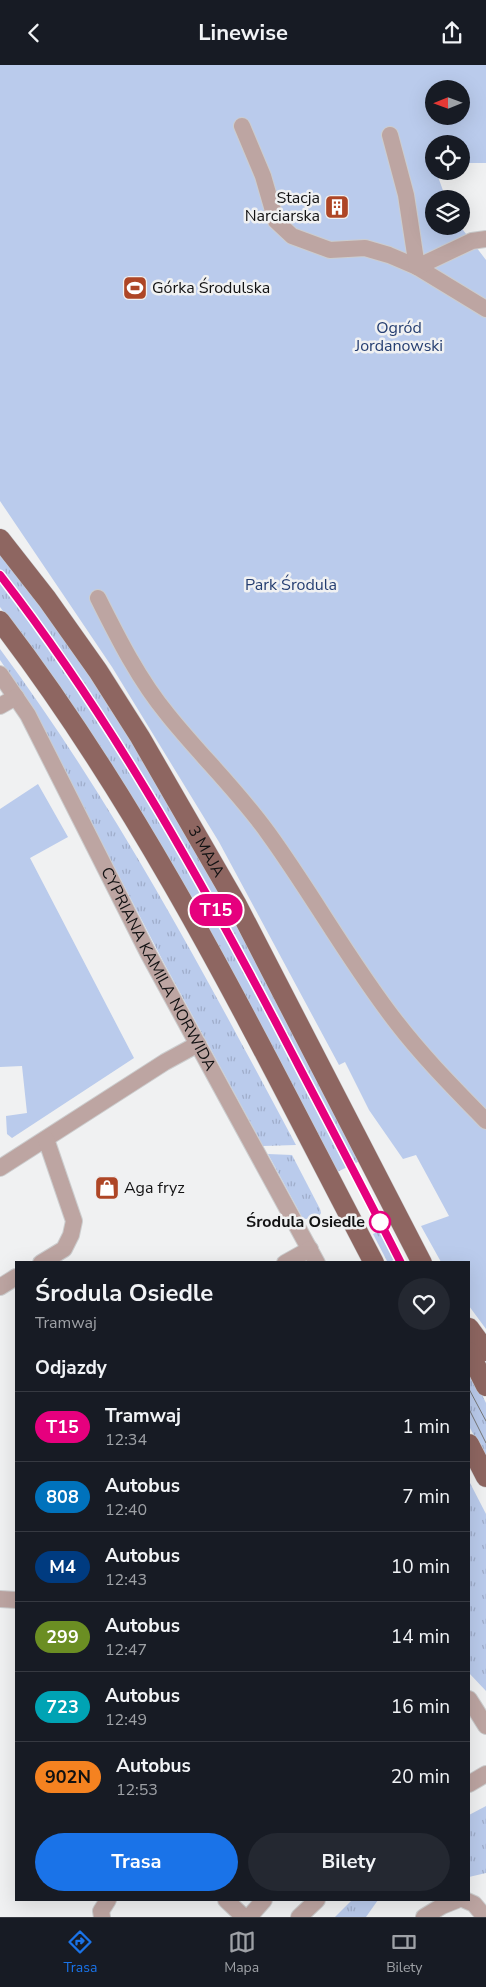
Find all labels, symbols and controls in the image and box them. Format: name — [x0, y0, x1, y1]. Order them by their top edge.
text: Linewise — [198, 18, 288, 48]
icon: back — [20, 19, 48, 47]
icon: share — [438, 19, 466, 47]
north arrow — [425, 80, 470, 125]
map controls — [425, 80, 470, 235]
button: locate — [425, 135, 470, 180]
place label: Stacja Narciarska — [245, 187, 320, 227]
button: layers — [425, 190, 470, 235]
building icon: Stacja Narciarska — [324, 194, 350, 220]
sports icon: Górka Środulska — [122, 275, 148, 301]
place label: Górka Środulska — [152, 277, 270, 299]
park label: Ogród Jordanowski — [354, 317, 443, 357]
park label: Park Środula — [245, 574, 337, 596]
street label: 3 MAJA — [183, 822, 230, 882]
street label: CYPRIANA KAMILA NORWIDA — [95, 863, 221, 1075]
line badge: T15 — [187, 894, 245, 926]
text: T15 — [200, 898, 232, 922]
shop icon: Aga fryz — [94, 1175, 120, 1201]
place label: Aga fryz — [124, 1177, 185, 1199]
place label: Środula Osiedle — [246, 1211, 365, 1233]
marker: Środula Osiedle — [369, 1211, 391, 1233]
text: Środula Osiedle — [35, 1277, 213, 1309]
button: heart — [398, 1278, 450, 1330]
text: Tramwaj — [35, 1312, 97, 1334]
text: Odjazdy — [35, 1355, 107, 1381]
text: Tramwaj — [105, 1403, 181, 1429]
text: 1 min — [402, 1414, 450, 1440]
text: T15 — [46, 1415, 79, 1439]
text: 12:34 — [105, 1429, 147, 1451]
text: Autobus — [105, 1473, 180, 1499]
text: 7 min — [402, 1484, 450, 1510]
text: 808 — [46, 1485, 79, 1509]
text: 12:40 — [105, 1499, 147, 1521]
text: Autobus — [105, 1543, 180, 1569]
text: 10 min — [391, 1554, 450, 1580]
text: M4 — [49, 1555, 76, 1579]
text: 12:43 — [105, 1569, 147, 1591]
text: Autobus — [105, 1613, 180, 1639]
text: 14 min — [391, 1624, 450, 1650]
text: 299 — [46, 1625, 79, 1649]
text: 12:47 — [105, 1639, 147, 1661]
text: Autobus — [105, 1683, 180, 1709]
text: 16 min — [391, 1694, 450, 1720]
text: 723 — [46, 1695, 79, 1719]
text: 12:49 — [105, 1709, 147, 1731]
text: Autobus — [116, 1753, 191, 1779]
text: 20 min — [391, 1764, 450, 1790]
text: 902N — [45, 1765, 91, 1789]
text: 12:53 — [116, 1779, 158, 1801]
button: Trasa — [35, 1833, 238, 1891]
button: Bilety — [248, 1833, 450, 1891]
tab: Trasa — [63, 1928, 97, 1977]
tab: Mapa — [224, 1928, 259, 1977]
tab: Bilety — [386, 1928, 423, 1977]

